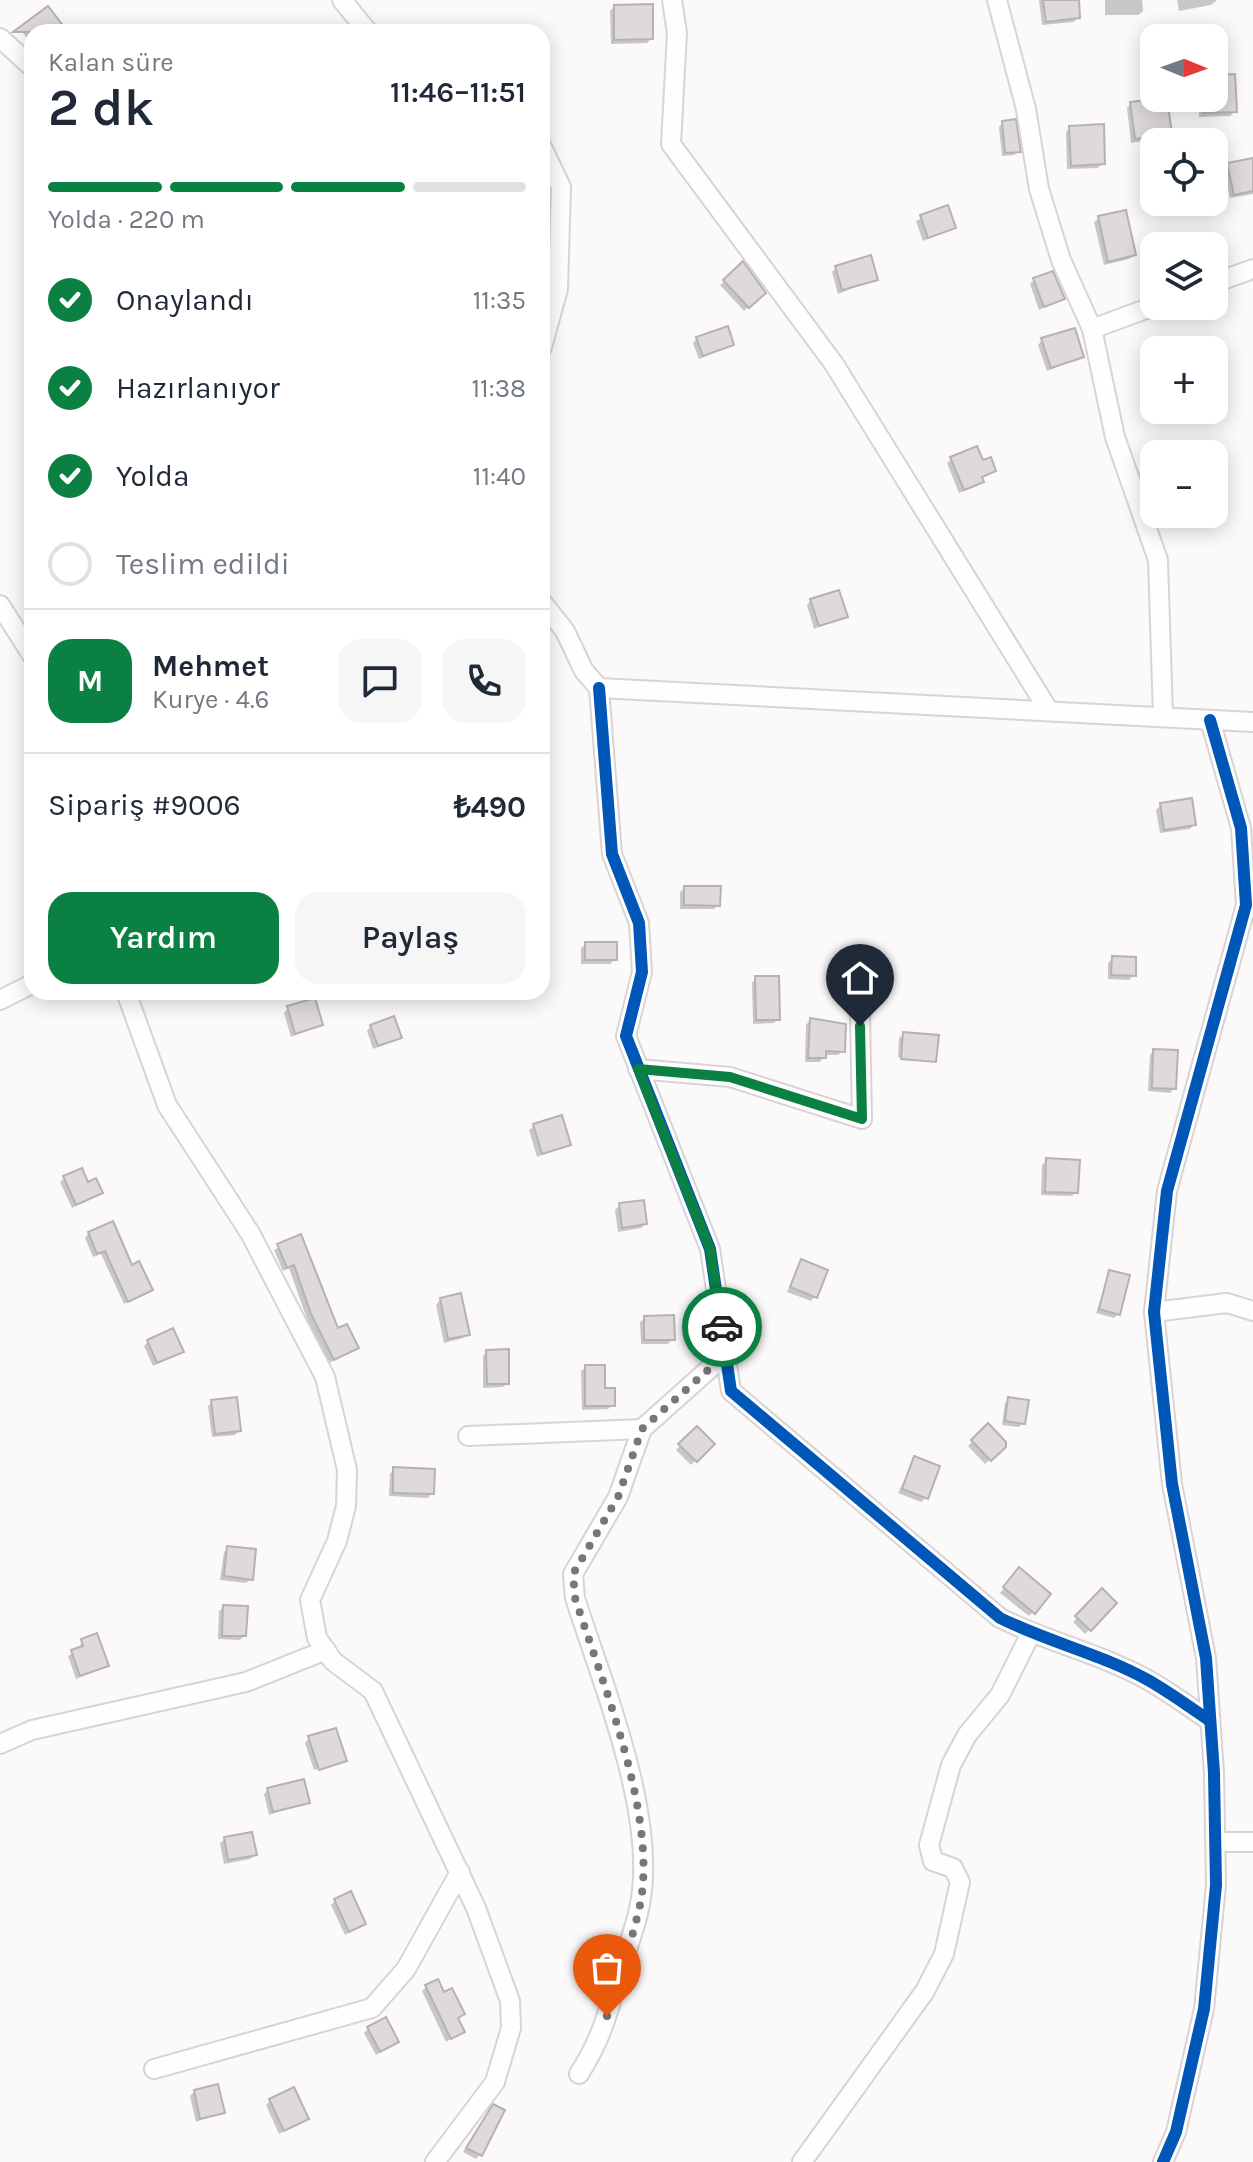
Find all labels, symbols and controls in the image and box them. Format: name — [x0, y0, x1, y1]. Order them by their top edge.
north arrow — [1140, 24, 1228, 112]
map controls — [1140, 24, 1228, 528]
text: Kalan süre — [48, 47, 174, 78]
text: 11:46–11:51 — [390, 74, 526, 110]
text: 2 dk — [48, 77, 154, 138]
button: locate — [1140, 128, 1228, 216]
text: Yolda · 220 m — [48, 204, 205, 235]
button: layers — [1140, 232, 1228, 320]
icon: check — [48, 278, 92, 322]
text: Onaylandı — [116, 282, 254, 318]
text: 11:35 — [473, 285, 526, 316]
button: + — [1140, 336, 1228, 424]
icon: check — [48, 366, 92, 410]
text: Hazırlanıyor — [116, 370, 280, 406]
text: 11:38 — [471, 373, 526, 404]
button: − — [1140, 440, 1228, 528]
icon: check — [48, 454, 92, 498]
text: Yolda — [116, 458, 190, 494]
text: 11:40 — [473, 461, 526, 492]
text: Teslim edildi — [116, 546, 290, 582]
button: chat — [338, 639, 422, 723]
button: phone — [442, 639, 526, 723]
text: Mehmet — [152, 648, 269, 684]
text: M — [77, 663, 103, 699]
text: Kurye · 4.6 — [152, 684, 269, 715]
text: Sipariş #9006 — [48, 787, 241, 823]
text: ₺490 — [454, 789, 526, 825]
button: Yardım — [48, 892, 279, 984]
button: Paylaş — [295, 892, 526, 984]
pin — [826, 944, 894, 1026]
icon: home — [838, 956, 882, 1000]
courier — [682, 1287, 762, 1367]
icon: car — [700, 1305, 744, 1349]
pin — [573, 1934, 641, 2016]
icon: bag — [585, 1946, 629, 1990]

